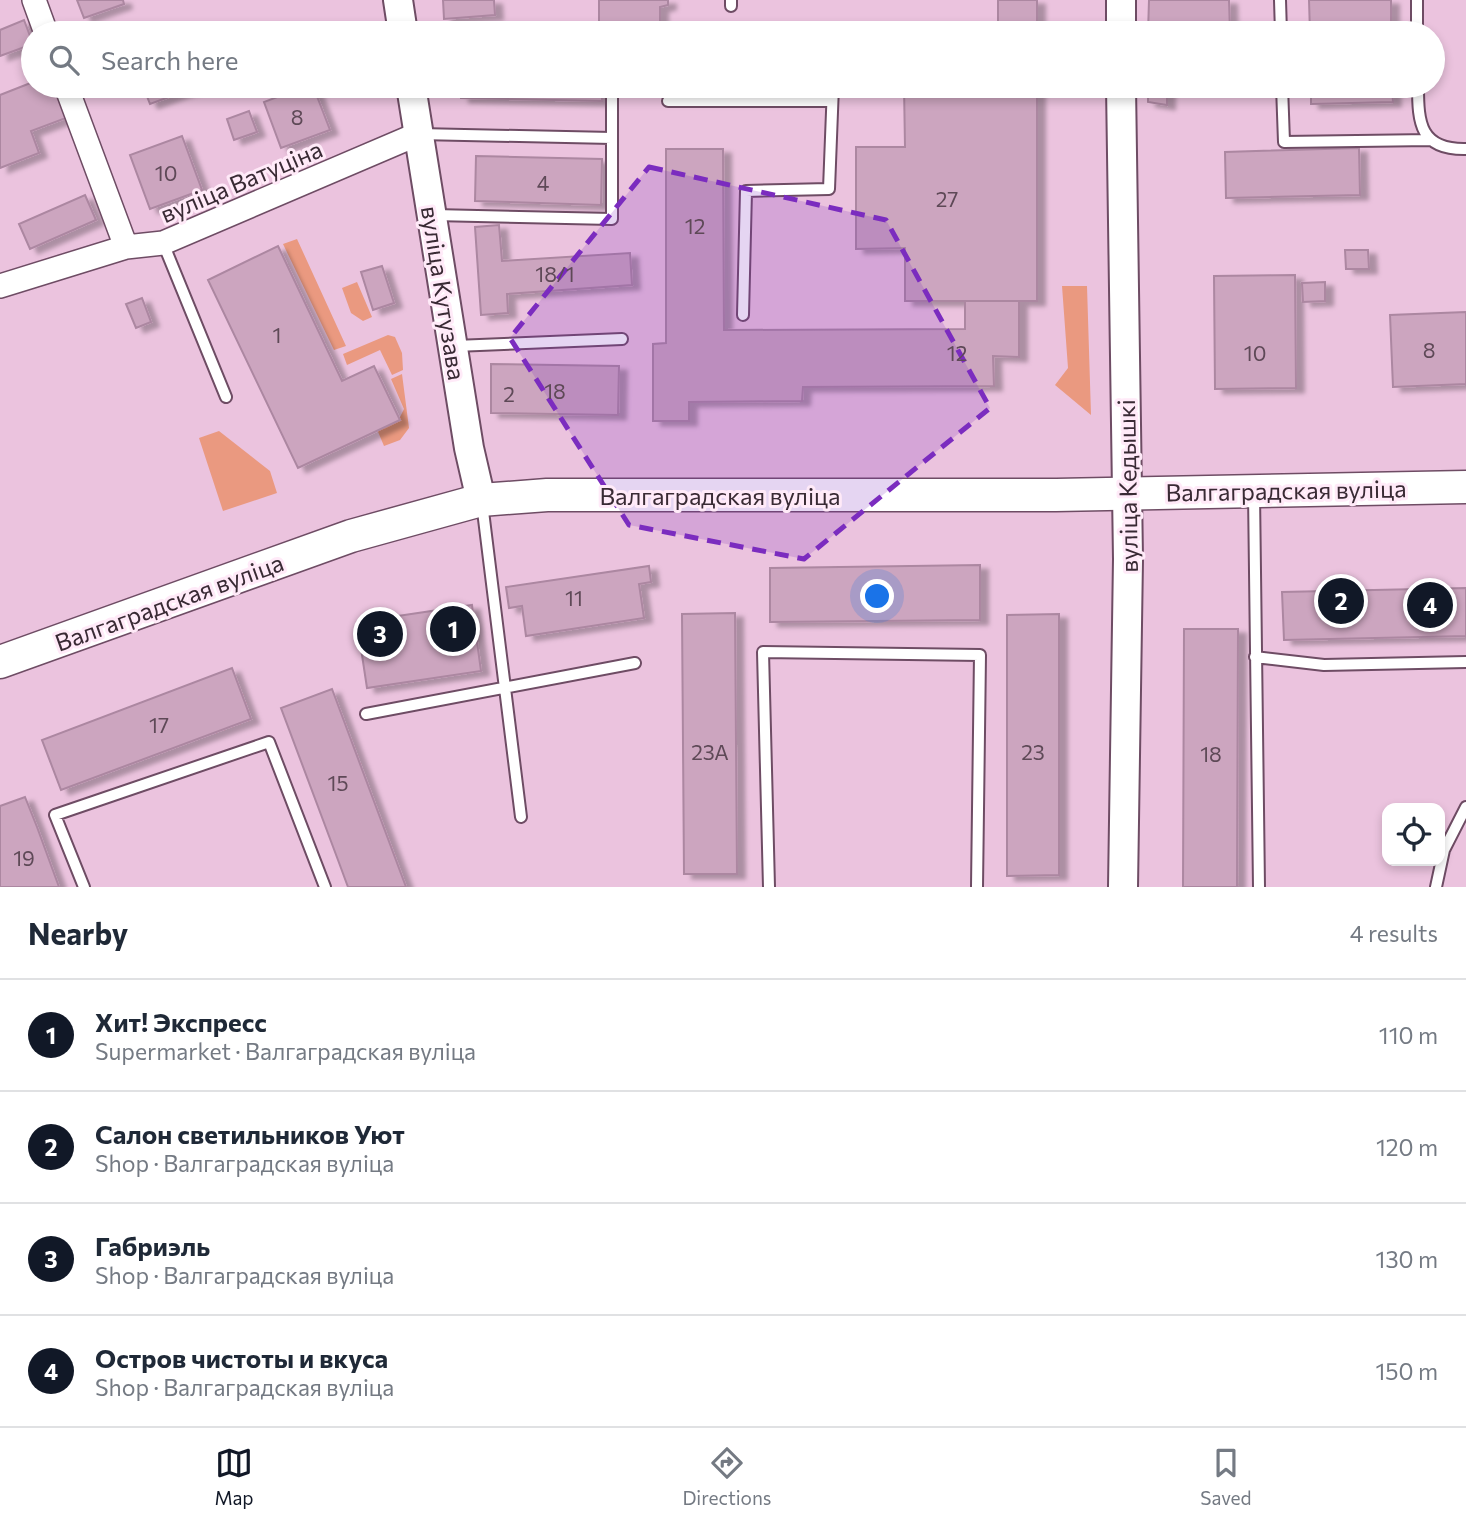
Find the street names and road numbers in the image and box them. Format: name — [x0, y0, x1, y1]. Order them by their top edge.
street label: вуліца Ватуціна — [156, 134, 326, 228]
street label: вуліца Кутузава — [416, 204, 472, 382]
street label: вуліца Кедышкі — [1111, 399, 1143, 573]
street label: Валгаградская вуліца — [1165, 473, 1407, 507]
street label: Валгаградская вуліца — [600, 481, 840, 510]
street label: Валгаградская вуліца — [51, 547, 287, 657]

